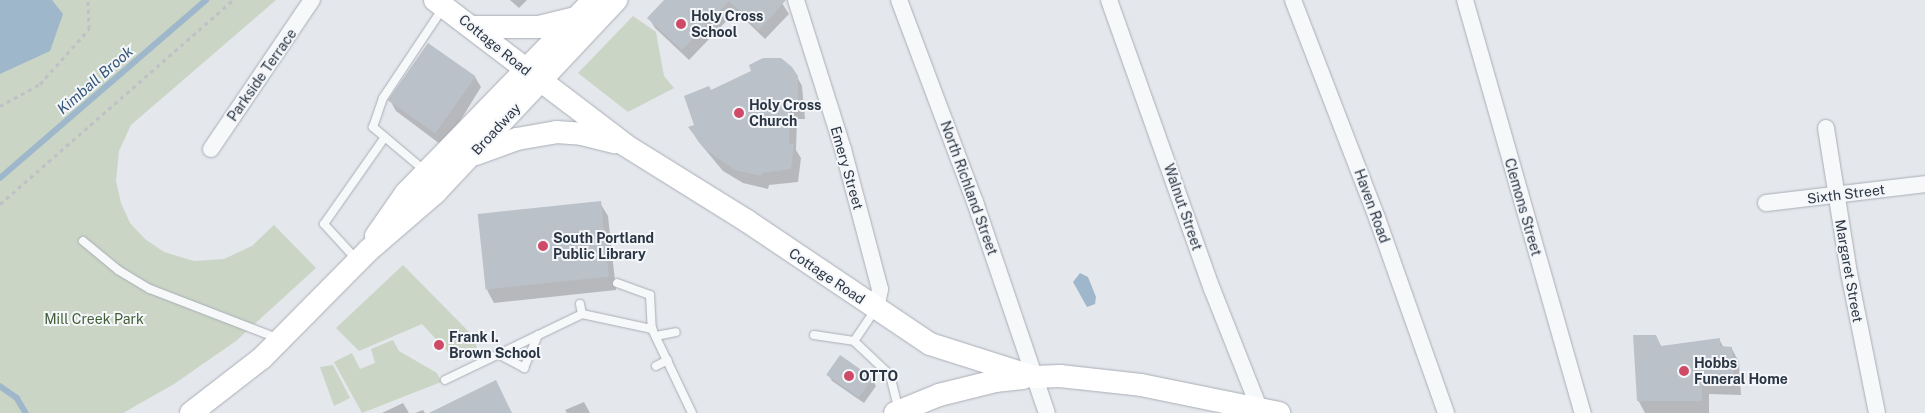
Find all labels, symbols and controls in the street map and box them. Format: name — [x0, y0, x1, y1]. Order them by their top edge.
place label: Holy Cross School — [691, 8, 763, 40]
street label: Cottage Road — [455, 11, 535, 79]
marker: Holy Cross School — [675, 18, 687, 30]
street label: Parkside Terrace — [224, 25, 300, 125]
water label: Kimball Brook — [53, 42, 137, 118]
place label: Holy Cross Church — [749, 97, 821, 130]
street label: Broadway — [468, 100, 524, 158]
marker: Holy Cross Church — [733, 107, 745, 119]
street label: North Richland Street — [937, 119, 1001, 257]
street label: Emery Street — [827, 124, 867, 212]
street label: Clemons Street — [1501, 156, 1545, 258]
street label: Walnut Street — [1160, 161, 1206, 253]
street label: Haven Road — [1351, 167, 1393, 245]
street label: Sixth Street — [1806, 181, 1886, 207]
street label: Margaret Street — [1832, 218, 1866, 324]
place label: South Portland Public Library — [553, 230, 654, 262]
marker: South Portland Public Library — [537, 240, 549, 252]
street label: Cottage Road — [786, 244, 868, 308]
park label: Mill Creek Park — [44, 311, 144, 327]
place label: Frank I. Brown School — [449, 329, 541, 362]
marker: Frank I. Brown School — [433, 339, 445, 351]
place label: Hobbs Funeral Home — [1694, 355, 1788, 388]
marker: Hobbs Funeral Home — [1678, 365, 1690, 377]
place label: OTTO — [859, 368, 898, 384]
marker: OTTO — [843, 370, 855, 382]

